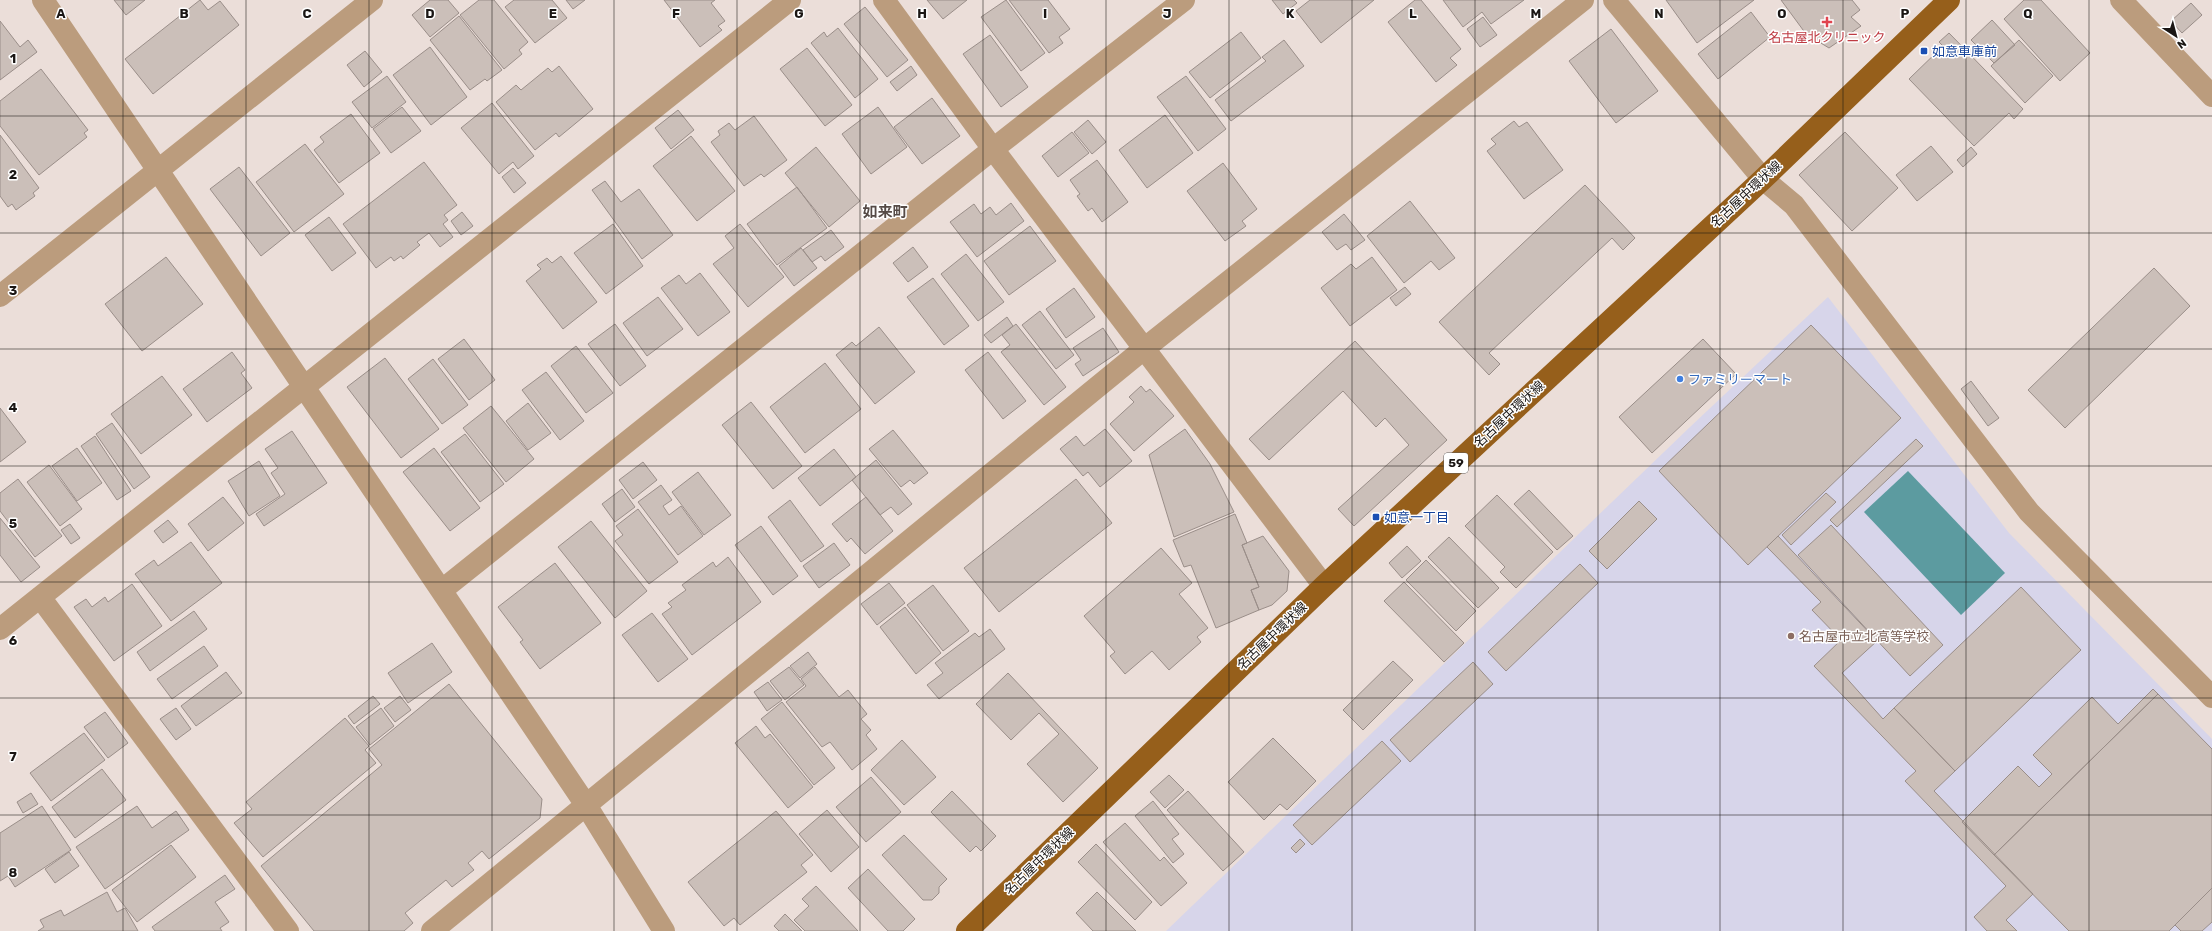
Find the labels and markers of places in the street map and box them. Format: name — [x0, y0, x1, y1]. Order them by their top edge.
marker: 名古屋北クリニック — [1821, 16, 1833, 28]
place label: 名古屋北クリニック — [1768, 30, 1886, 45]
place label: 如意車庫前 — [1932, 44, 1997, 59]
marker: 如意車庫前 — [1919, 46, 1929, 56]
place label: ファミリーマート — [1688, 372, 1792, 387]
marker: ファミリーマート — [1675, 374, 1685, 384]
place label: 如意一丁目 — [1384, 510, 1449, 525]
marker: 如意一丁目 — [1371, 512, 1381, 522]
place label: 名古屋市立北高等学校 — [1799, 629, 1929, 644]
marker: 名古屋市立北高等学校 — [1786, 631, 1796, 641]

